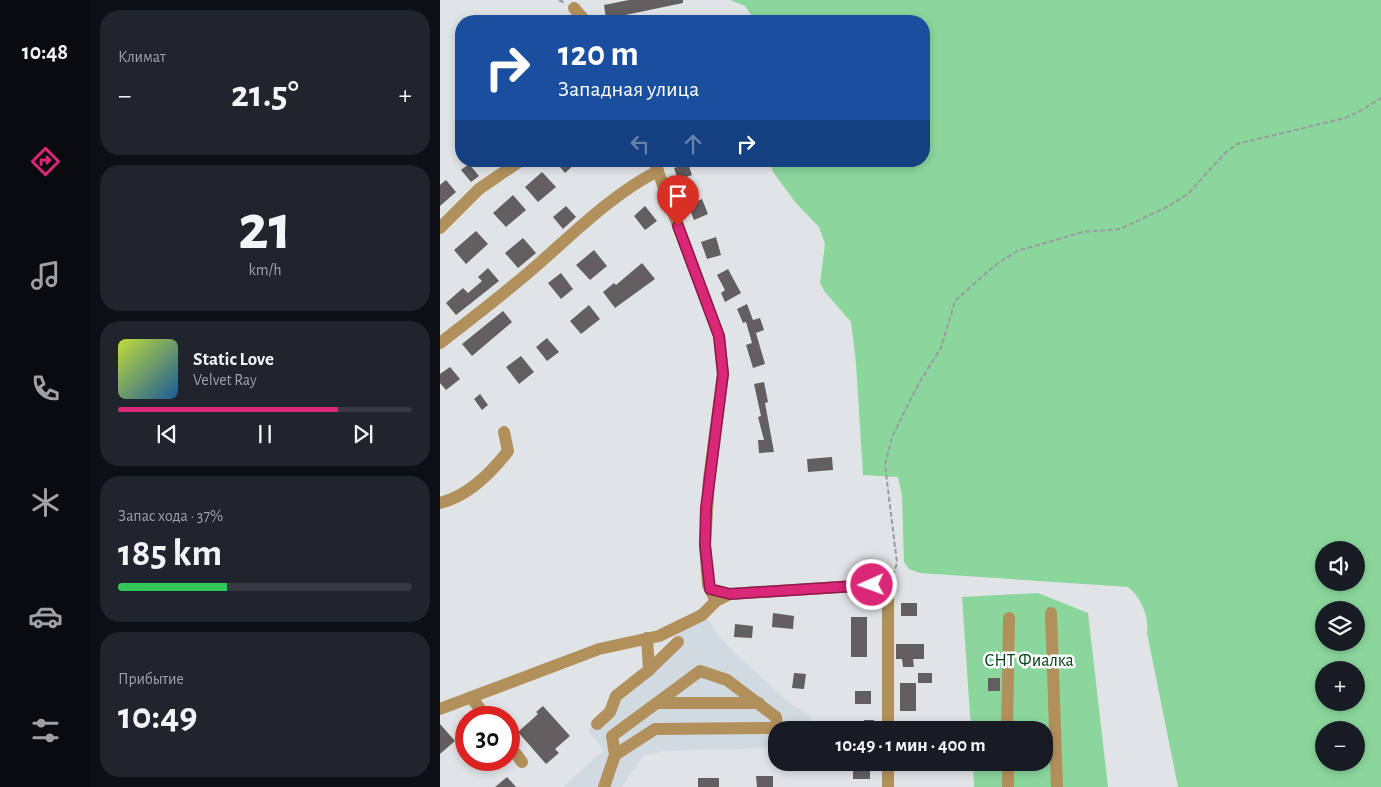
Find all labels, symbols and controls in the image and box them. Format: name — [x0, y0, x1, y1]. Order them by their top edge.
icon: right — [475, 35, 540, 100]
text: 120 m — [558, 37, 639, 72]
text: 10:48 — [22, 41, 68, 63]
text: Климат — [118, 49, 166, 65]
text: 21.5° — [231, 76, 299, 114]
text: Западная улица — [558, 78, 699, 100]
text: − — [118, 82, 131, 110]
text: + — [399, 82, 412, 110]
icon: left — [626, 130, 654, 158]
icon: ahead — [679, 130, 707, 158]
icon: right — [732, 130, 760, 158]
icon: directions — [28, 144, 63, 179]
pin — [657, 175, 699, 226]
icon: arrive — [664, 182, 692, 210]
text: 21 — [238, 196, 292, 261]
icon: music — [28, 258, 63, 293]
text: km/h — [248, 262, 282, 278]
text: Static Love — [193, 350, 274, 369]
icon: phone — [28, 371, 63, 406]
text: Velvet Ray — [193, 372, 257, 388]
icon: previous — [153, 420, 181, 448]
icon: pause — [251, 420, 279, 448]
icon: next — [349, 420, 377, 448]
icon: climate — [28, 485, 63, 520]
text: Запас хода · 37% — [118, 508, 223, 524]
text: 185 km — [118, 535, 222, 573]
map controls — [1315, 541, 1365, 771]
button: sound — [1315, 541, 1365, 591]
position arrow — [845, 558, 897, 610]
icon: car — [28, 599, 63, 634]
button: layers — [1315, 601, 1365, 651]
park label: СНТ Фиалка — [984, 652, 1074, 670]
button: + — [1315, 661, 1365, 711]
text: Прибытие — [118, 671, 184, 687]
text: 10:49 — [118, 698, 198, 736]
speed limit sign: 30 — [455, 706, 520, 771]
icon: filters — [28, 713, 63, 748]
button: − — [1315, 721, 1365, 771]
text: 10:49 · 1 мин · 400 m — [836, 736, 985, 755]

